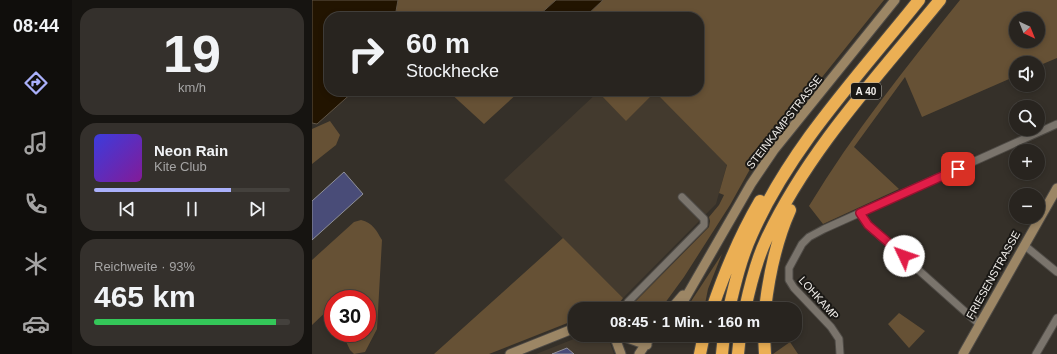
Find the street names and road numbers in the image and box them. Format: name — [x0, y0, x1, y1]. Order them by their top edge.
street label: STEINKAMPSTRASSE — [744, 73, 824, 171]
road number: A 40 — [851, 83, 881, 99]
street label: FRIESENSTRASSE — [964, 229, 1022, 321]
street label: LOHKAMP — [797, 274, 841, 322]

